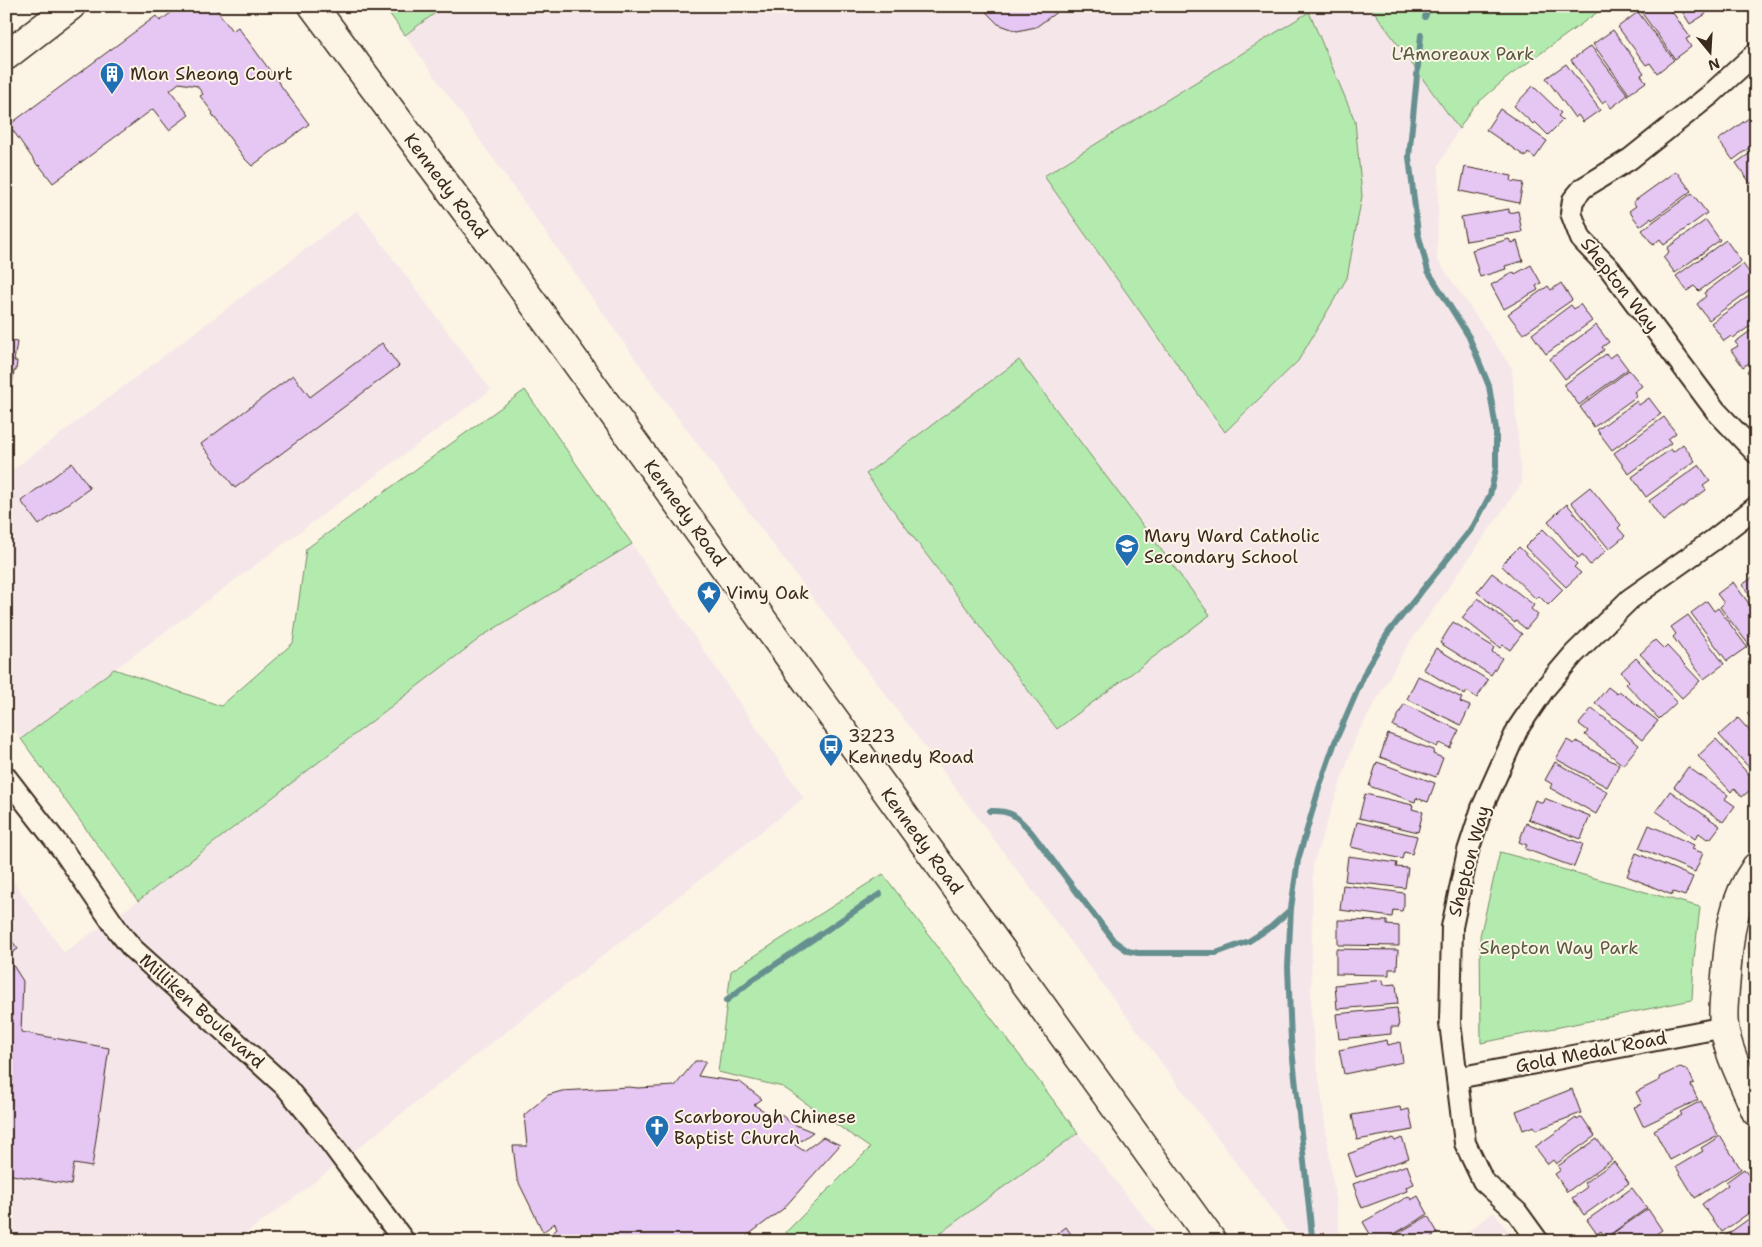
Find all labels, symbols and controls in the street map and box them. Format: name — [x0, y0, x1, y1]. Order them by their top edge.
north arrow — [1684, 28, 1734, 78]
park label: L'Amoreaux Park — [1392, 42, 1534, 66]
text: N — [1706, 54, 1722, 75]
building icon: Mon Sheong Court — [99, 61, 125, 95]
place label: Mon Sheong Court — [130, 62, 293, 86]
street label: Kennedy Road — [399, 129, 493, 243]
street label: Shepton Way — [1575, 233, 1665, 337]
street label: Kennedy Road — [638, 455, 732, 571]
place label: Mary Ward Catholic Secondary School — [1144, 524, 1320, 569]
school or university icon: Mary Ward Catholic Secondary School — [1114, 533, 1140, 567]
place icon: Vimy Oak — [696, 580, 722, 614]
place label: Vimy Oak — [726, 581, 809, 605]
place label: 3223 Kennedy Road — [848, 724, 974, 769]
bus stop icon: 3223 Kennedy Road — [818, 733, 844, 767]
street label: Kennedy Road — [875, 783, 969, 899]
street label: Shepton Way — [1443, 803, 1495, 919]
park label: Shepton Way Park — [1480, 936, 1639, 960]
street label: Milliken Boulevard — [134, 948, 270, 1074]
street label: Gold Medal Road — [1513, 1026, 1669, 1078]
place label: Scarborough Chinese Baptist Church — [674, 1105, 856, 1150]
church icon: Scarborough Chinese Baptist Church — [644, 1114, 670, 1148]

